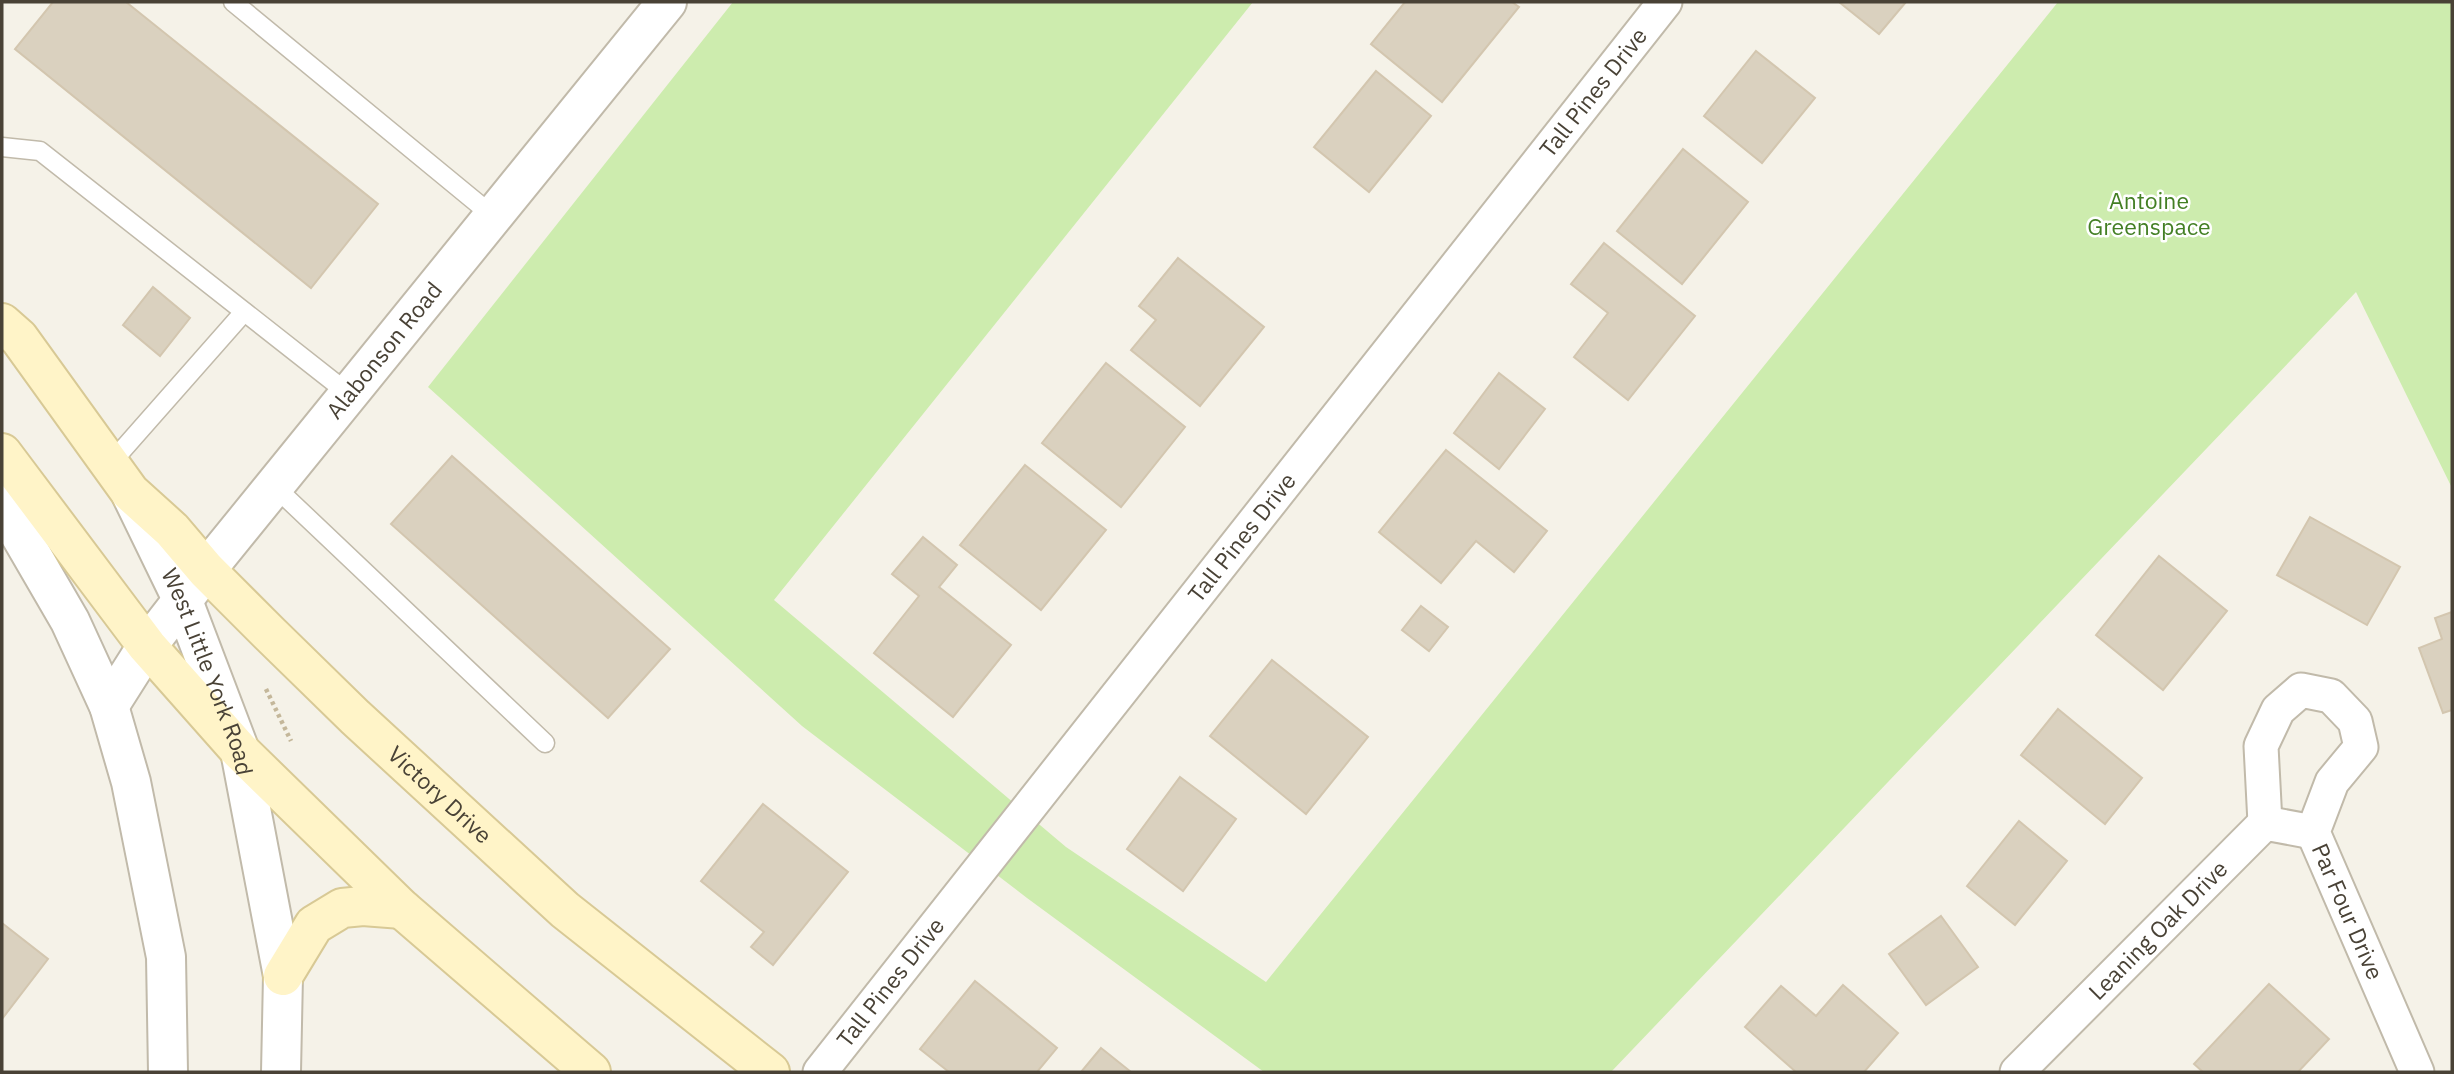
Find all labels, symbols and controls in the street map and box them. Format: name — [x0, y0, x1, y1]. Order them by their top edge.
street label: Tall Pines Drive — [1532, 21, 1653, 163]
park label: Antoine Greenspace — [2087, 185, 2211, 241]
street label: Alabonson Road — [319, 275, 448, 425]
street label: Tall Pines Drive — [1181, 466, 1302, 608]
street label: West Little York Road — [155, 563, 260, 777]
street label: Victory Drive — [382, 739, 499, 850]
street label: Par Four Drive — [2306, 838, 2391, 984]
street label: Leaning Oak Drive — [2081, 853, 2233, 1006]
street label: Tall Pines Drive — [829, 911, 950, 1053]

